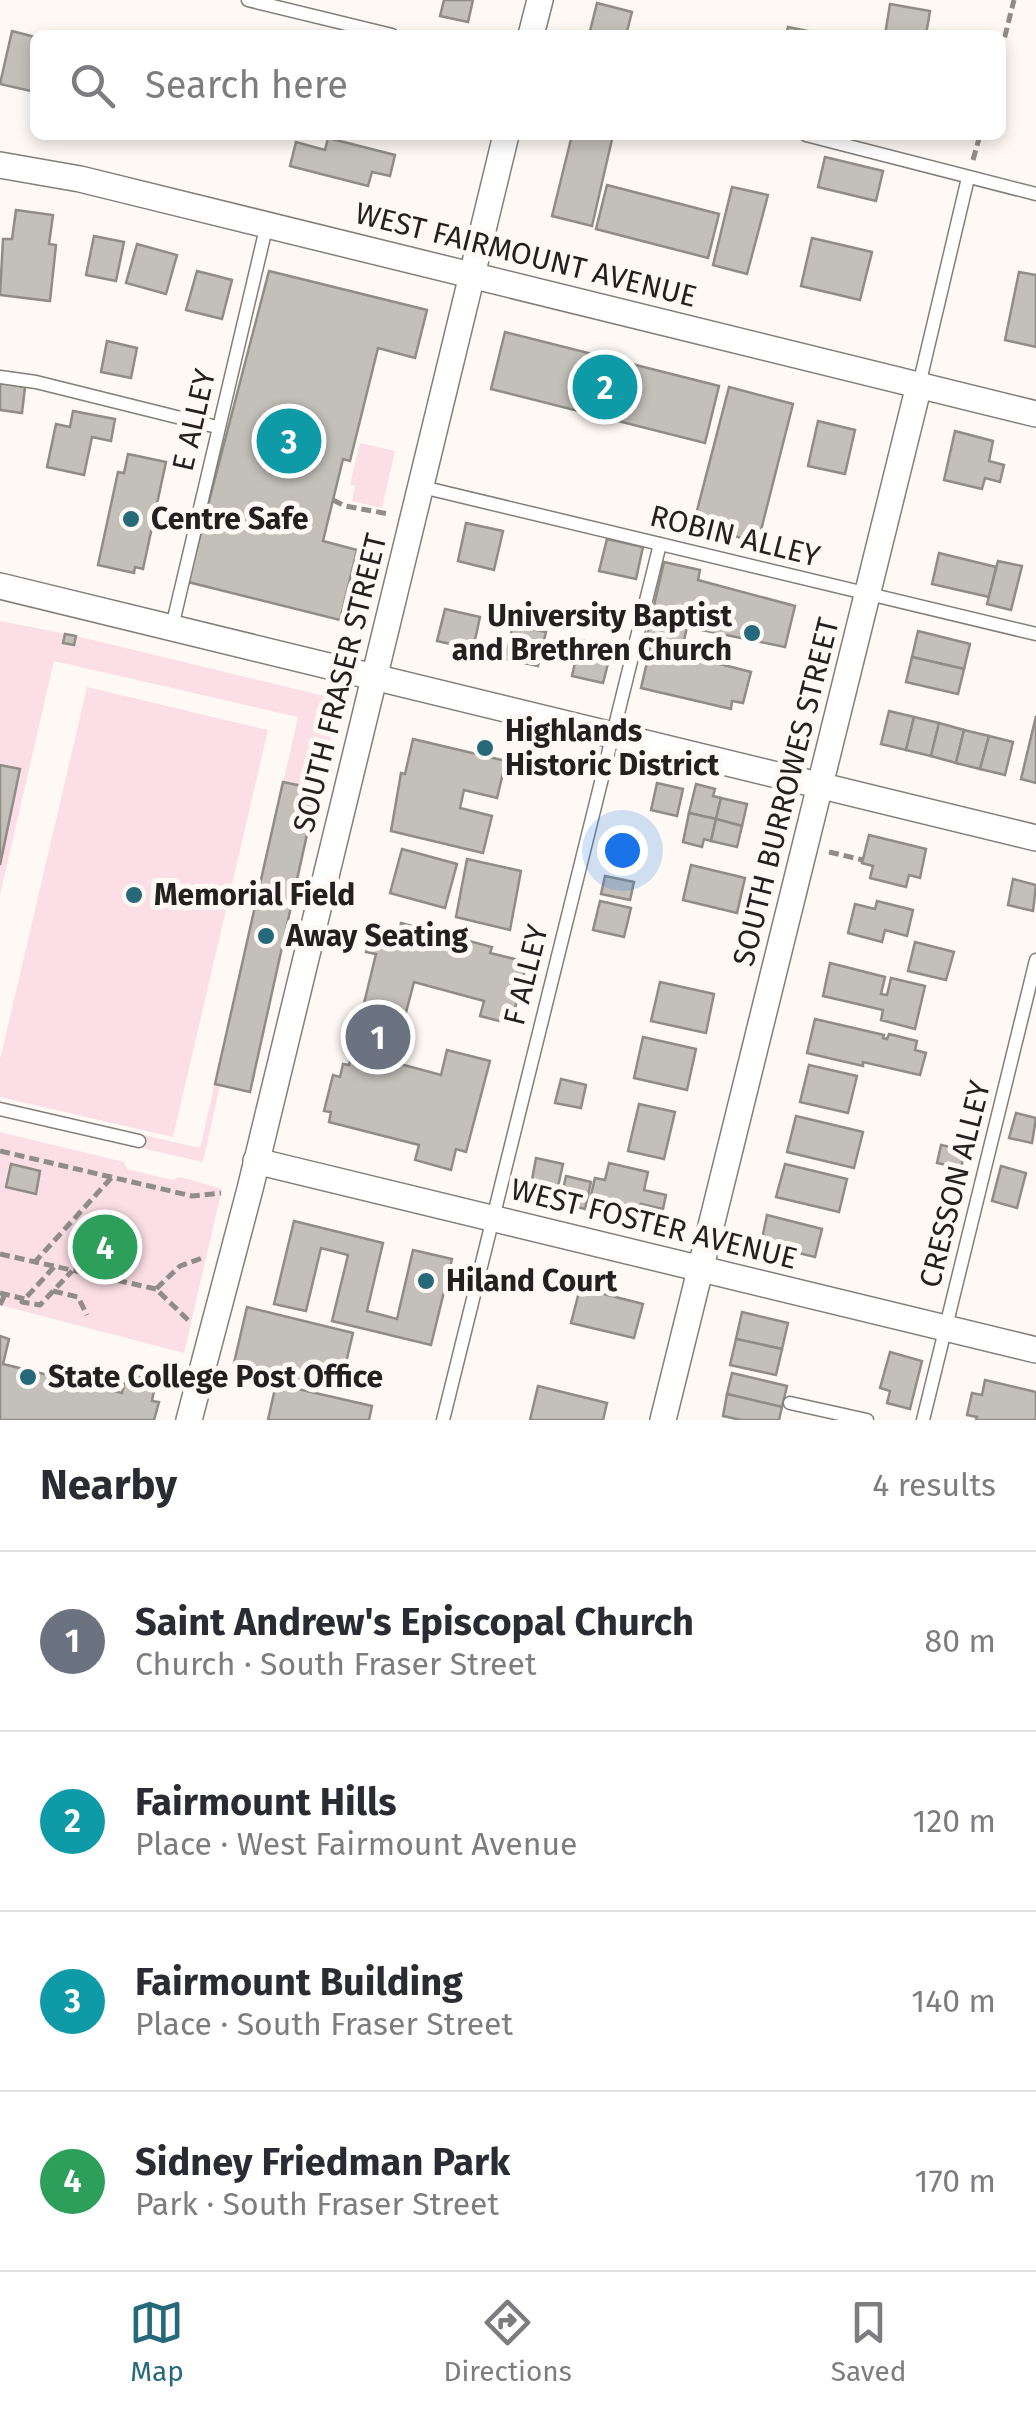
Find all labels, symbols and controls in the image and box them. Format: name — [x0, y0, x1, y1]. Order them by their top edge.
search box — [30, 30, 1006, 140]
icon: search — [65, 58, 120, 113]
text: Search here — [145, 62, 348, 108]
street label: WEST FAIRMOUNT AVENUE — [352, 195, 700, 315]
pin: 2 — [572, 350, 638, 424]
street label: E ALLEY — [165, 365, 223, 474]
pin: 3 — [256, 404, 322, 478]
street label: ROBIN ALLEY — [646, 498, 824, 575]
place label: Centre Safe — [151, 501, 308, 537]
marker: Centre Safe — [120, 508, 142, 530]
street label: SOUTH FRASER STREET — [285, 530, 395, 836]
place label: University Baptist and Brethren Church — [452, 598, 732, 668]
street label: SOUTH BURROWES STREET — [725, 614, 847, 970]
marker: University Baptist and Brethren Church — [741, 622, 763, 644]
place label: Highlands Historic District — [505, 713, 719, 783]
marker: Highlands Historic District — [474, 737, 496, 759]
your location — [597, 825, 648, 876]
place label: Memorial Field — [154, 877, 355, 913]
marker: Memorial Field — [123, 884, 145, 906]
place label: Away Seating — [285, 918, 469, 954]
street label: F ALLEY — [496, 921, 556, 1029]
marker: Away Seating — [255, 925, 277, 947]
pin: 1 — [346, 1000, 410, 1074]
street label: CRESSON ALLEY — [912, 1076, 998, 1291]
street label: WEST FOSTER AVENUE — [507, 1171, 801, 1277]
pin: 4 — [72, 1210, 138, 1284]
place label: Hiland Court — [446, 1263, 617, 1299]
marker: Hiland Court — [415, 1270, 437, 1292]
place label: State College Post Office — [48, 1359, 383, 1395]
marker: State College Post Office — [17, 1366, 39, 1388]
text: Nearby — [40, 1460, 177, 1510]
text: 4 results — [872, 1466, 996, 1504]
text: Saint Andrew's Episcopal Church — [135, 1599, 694, 1645]
text: 1 — [65, 1622, 80, 1660]
text: 80 m — [925, 1622, 996, 1660]
text: Church · South Fraser Street — [135, 1645, 537, 1683]
text: Fairmount Hills — [135, 1779, 397, 1825]
text: 2 — [64, 1802, 81, 1840]
text: 120 m — [913, 1802, 996, 1840]
text: Place · West Fairmount Avenue — [135, 1825, 577, 1863]
text: Fairmount Building — [135, 1959, 463, 2005]
text: 3 — [64, 1982, 81, 2020]
text: 140 m — [911, 1982, 996, 2020]
text: Place · South Fraser Street — [135, 2005, 513, 2043]
text: Sidney Friedman Park — [135, 2139, 510, 2185]
text: 4 — [63, 2162, 82, 2200]
text: 170 m — [915, 2162, 996, 2200]
text: Park · South Fraser Street — [135, 2185, 499, 2223]
tab: Map — [129, 2295, 184, 2388]
tab: Directions — [443, 2295, 572, 2388]
tab: Saved — [831, 2295, 907, 2388]

